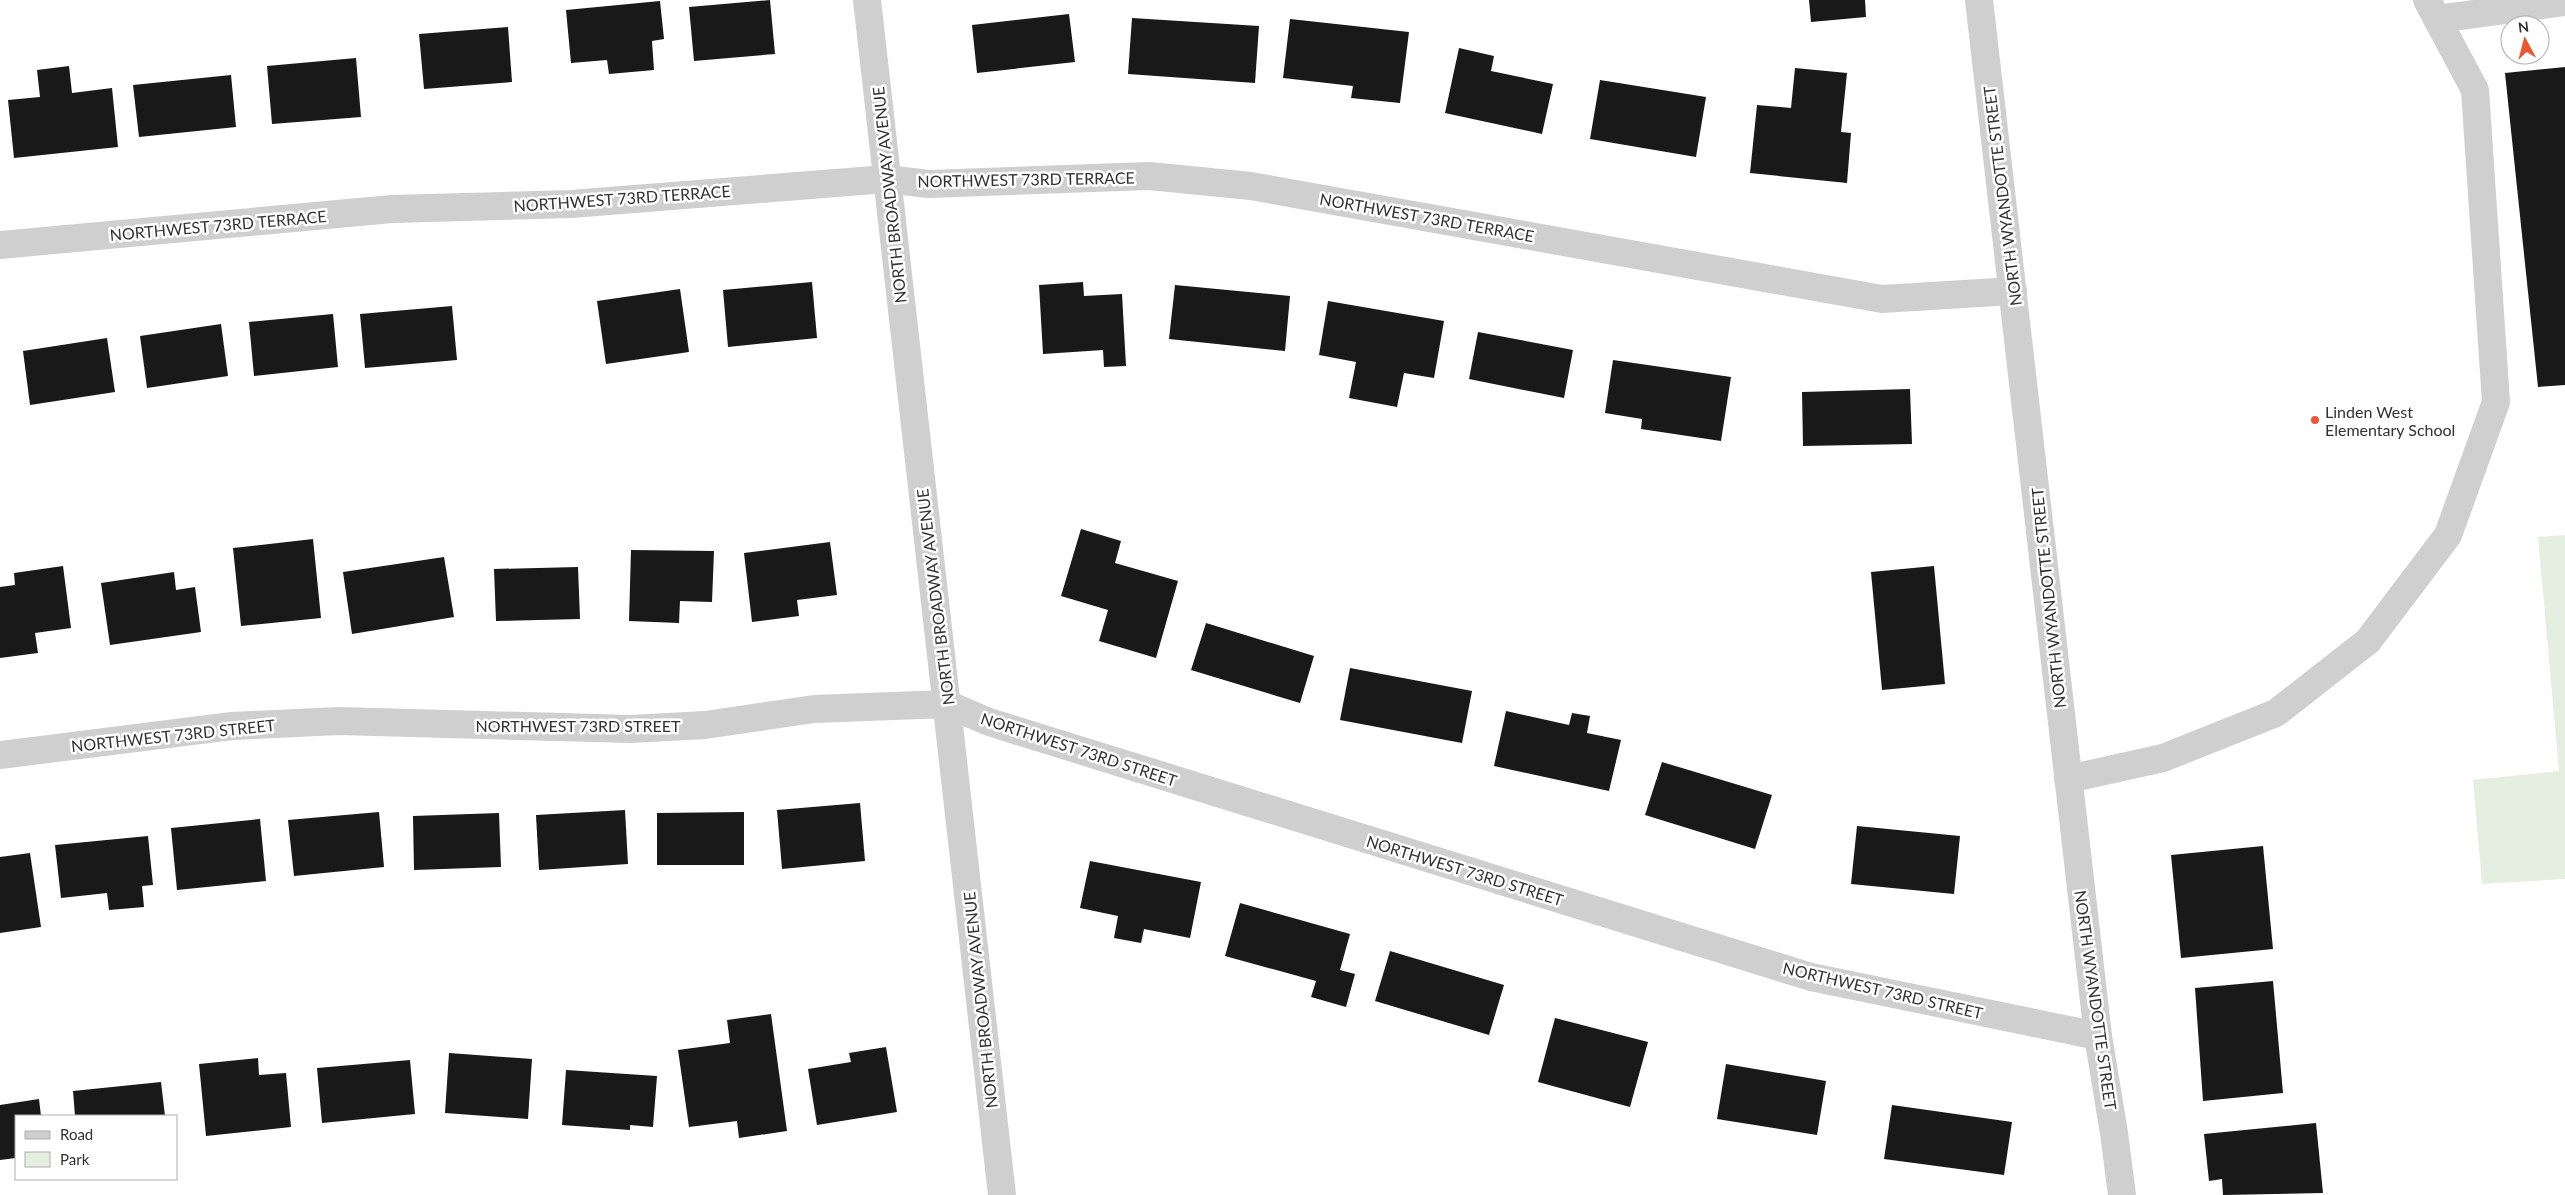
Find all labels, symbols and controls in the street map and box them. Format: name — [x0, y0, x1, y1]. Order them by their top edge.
north arrow — [2500, 15, 2550, 65]
text: N — [2517, 18, 2530, 36]
street label: NORTH WYANDOTTE STREET — [1979, 84, 2025, 307]
street label: NORTH BROADWAY AVENUE — [868, 86, 910, 304]
street label: NORTHWEST 73RD TERRACE — [917, 168, 1135, 190]
street label: NORTHWEST 73RD TERRACE — [513, 181, 731, 215]
street label: NORTHWEST 73RD TERRACE — [1318, 189, 1536, 245]
street label: NORTHWEST 73RD TERRACE — [109, 206, 327, 244]
place label: Linden West Elementary School — [2325, 402, 2455, 439]
marker: Linden West Elementary School — [2309, 414, 2321, 426]
street label: NORTH WYANDOTTE STREET — [2027, 486, 2069, 709]
street label: NORTH BROADWAY AVENUE — [912, 488, 958, 706]
street label: NORTHWEST 73RD STREET — [979, 708, 1180, 790]
street label: NORTHWEST 73RD STREET — [70, 715, 276, 755]
street label: NORTHWEST 73RD STREET — [476, 716, 681, 735]
street label: NORTHWEST 73RD STREET — [1364, 831, 1566, 909]
street label: NORTH WYANDOTTE STREET — [2071, 889, 2121, 1112]
street label: NORTH BROADWAY AVENUE — [959, 891, 1001, 1109]
street label: NORTHWEST 73RD STREET — [1781, 958, 1985, 1022]
legend — [15, 1115, 178, 1180]
text: Road — [60, 1125, 93, 1143]
text: Park — [60, 1150, 90, 1168]

